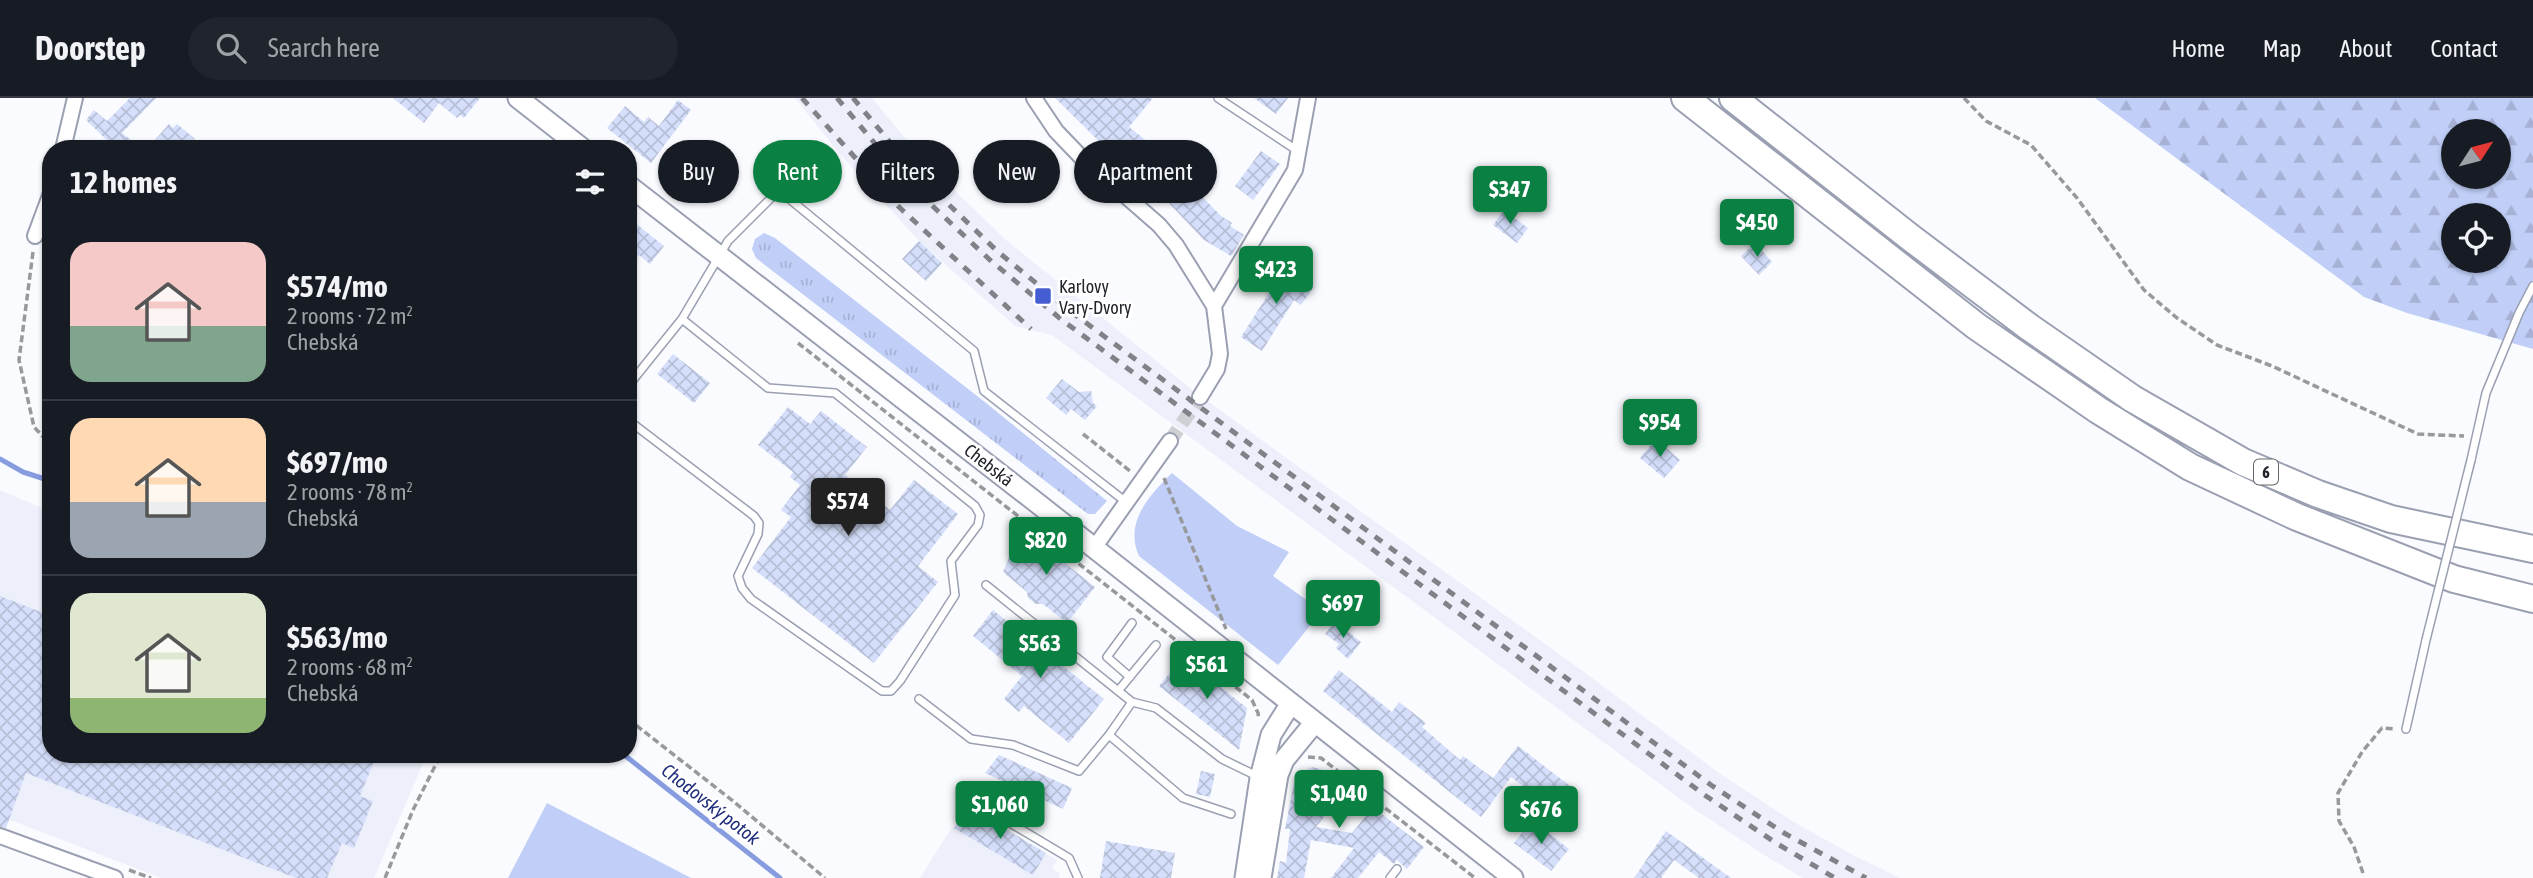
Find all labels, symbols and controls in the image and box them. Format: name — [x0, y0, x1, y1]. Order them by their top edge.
search box — [188, 17, 678, 80]
text: Doorstep — [35, 29, 146, 67]
icon: search — [212, 29, 250, 67]
text: Search here — [268, 33, 380, 63]
text: Home — [2171, 35, 2225, 62]
text: Map — [2263, 35, 2301, 62]
text: About — [2339, 35, 2392, 62]
text: Contact — [2430, 35, 2498, 62]
north arrow — [2441, 119, 2511, 189]
map controls — [2441, 119, 2511, 273]
chip: Buy — [658, 140, 739, 203]
chip: Rent — [753, 140, 842, 203]
chip: Filters — [856, 140, 959, 203]
chip: New — [973, 140, 1060, 203]
chip: Apartment — [1074, 140, 1217, 203]
icon: filters — [571, 163, 609, 201]
text: 12 homes — [70, 165, 177, 199]
pin: $347 — [1469, 166, 1551, 226]
text: $347 — [1489, 176, 1531, 202]
pin: $450 — [1716, 200, 1798, 259]
button: locate — [2441, 203, 2511, 273]
text: $450 — [1736, 209, 1778, 235]
pin: $423 — [1235, 246, 1317, 306]
text: $423 — [1255, 256, 1297, 282]
text: $574/mo — [287, 269, 388, 303]
icon: home — [126, 270, 210, 354]
place label: Karlovy Vary-Dvory — [1059, 276, 1131, 318]
marker: Karlovy Vary-Dvory — [1033, 286, 1053, 306]
text: 2 rooms · 72 m² — [287, 303, 413, 329]
text: Chebská — [287, 329, 359, 355]
pin: $954 — [1619, 400, 1701, 459]
text: $954 — [1639, 409, 1681, 435]
street label: Chebská — [960, 439, 1018, 491]
text: $697/mo — [287, 445, 388, 479]
icon: home — [126, 446, 210, 530]
road number: 6 — [2254, 460, 2278, 484]
pin: $574 — [807, 478, 889, 538]
text: 2 rooms · 78 m² — [287, 479, 413, 505]
text: $574 — [827, 488, 869, 514]
text: Chebská — [287, 505, 359, 531]
pin: $820 — [1005, 518, 1087, 577]
text: $820 — [1025, 527, 1067, 553]
pin: $697 — [1302, 580, 1384, 640]
text: $697 — [1322, 590, 1364, 616]
text: $563/mo — [287, 620, 388, 654]
pin: $563 — [999, 620, 1081, 680]
icon: home — [126, 621, 210, 705]
text: $563 — [1019, 630, 1061, 656]
pin: $561 — [1166, 642, 1248, 701]
text: $561 — [1186, 651, 1228, 677]
text: 2 rooms · 68 m² — [287, 654, 413, 680]
text: Chebská — [287, 680, 359, 706]
water label: Chodovský potok — [658, 759, 765, 849]
pin: $1,040 — [1282, 770, 1396, 830]
text: $1,040 — [1311, 780, 1368, 806]
pin: $1,060 — [943, 782, 1057, 841]
pin: $676 — [1500, 786, 1582, 846]
text: $1,060 — [972, 791, 1029, 817]
text: $676 — [1520, 796, 1562, 822]

